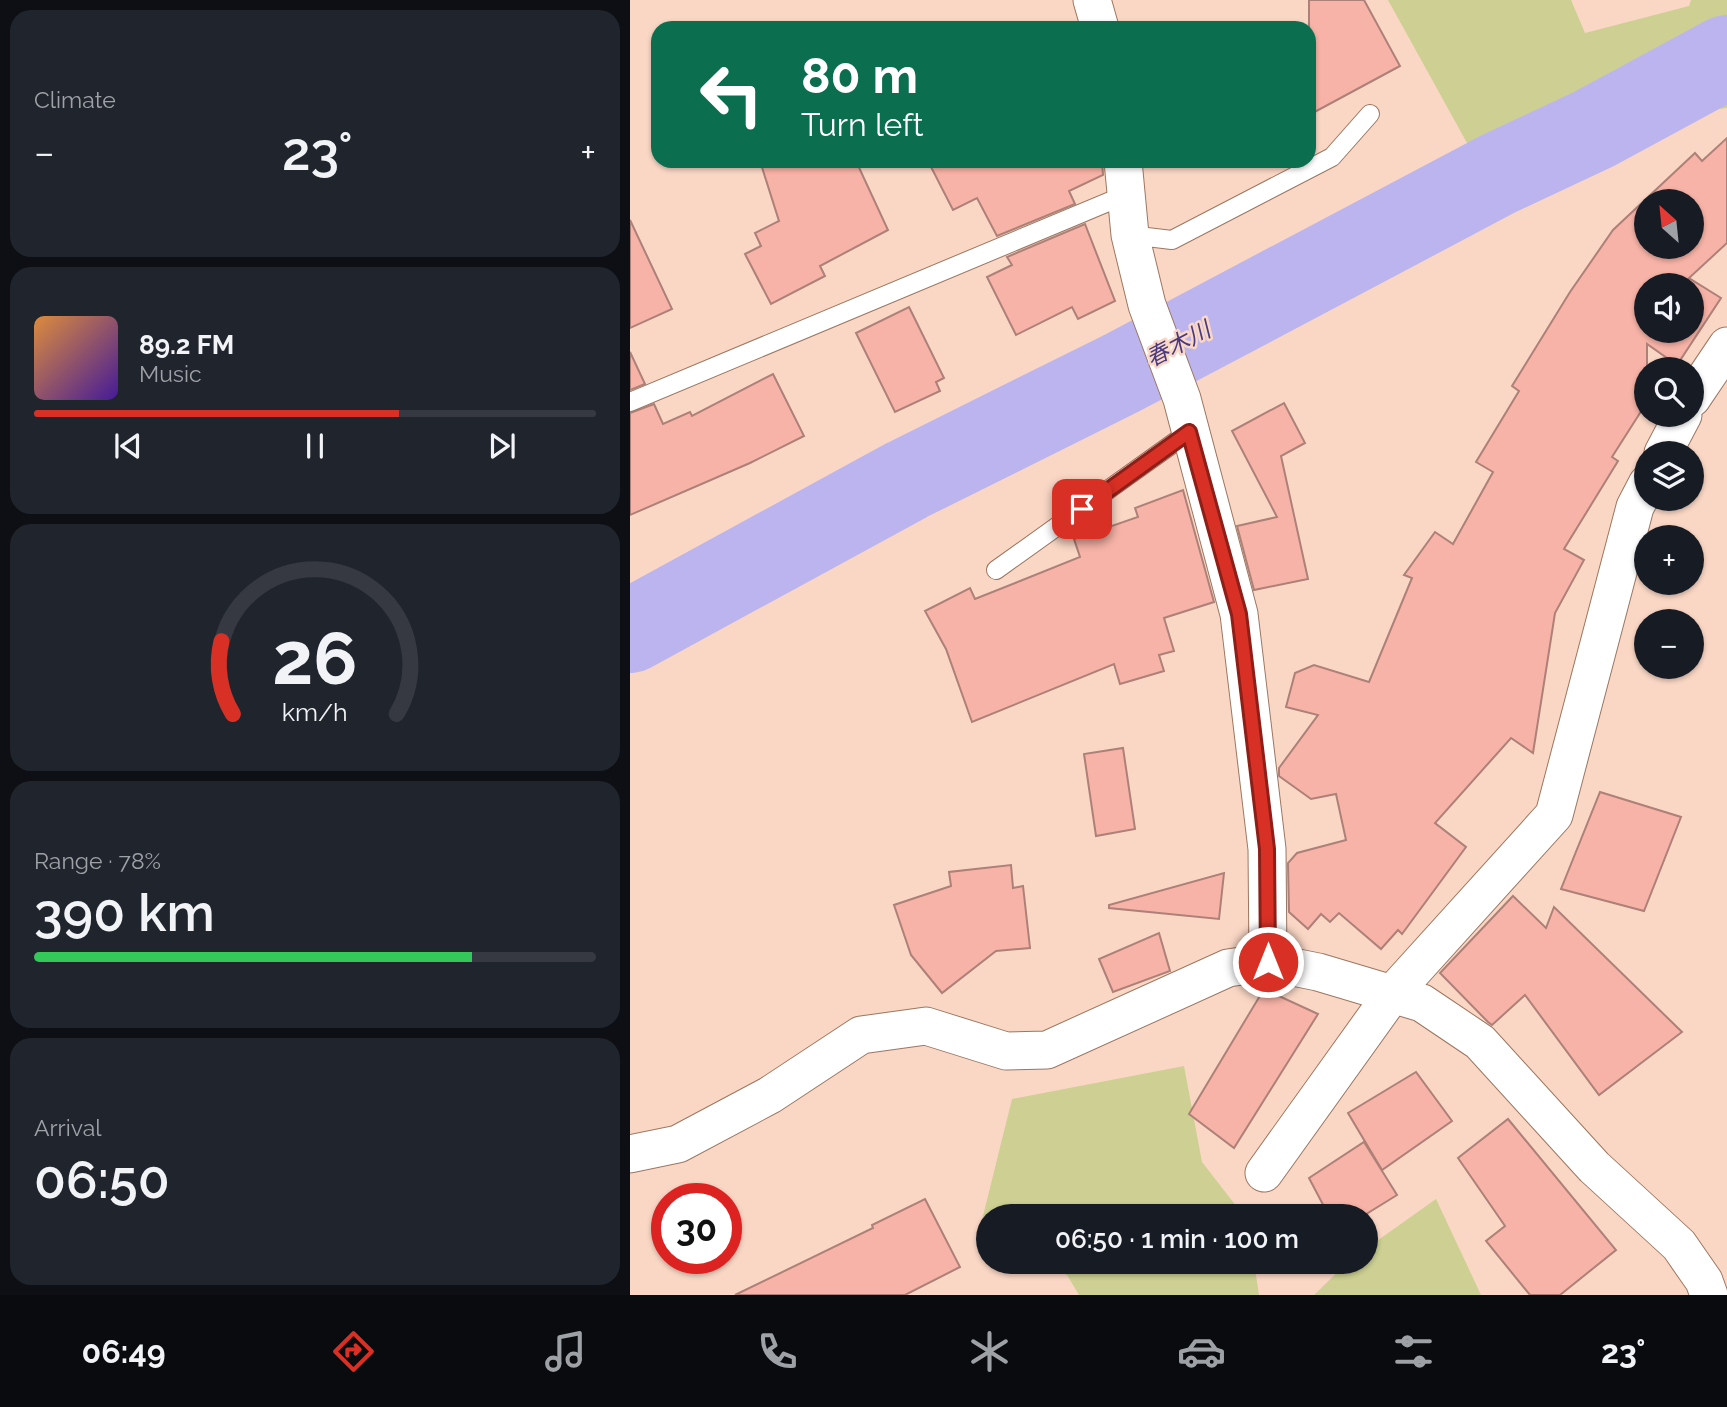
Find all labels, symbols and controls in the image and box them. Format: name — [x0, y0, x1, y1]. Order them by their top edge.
text: 80 m — [801, 47, 918, 104]
icon: left — [686, 49, 777, 140]
text: Climate — [34, 86, 116, 113]
text: Turn left — [801, 106, 923, 143]
text: 23° — [282, 121, 353, 182]
text: − — [34, 130, 54, 175]
text: + — [580, 130, 596, 175]
north arrow — [1634, 189, 1704, 259]
map controls — [1634, 189, 1704, 679]
button: sound — [1634, 273, 1704, 343]
water label: 春木川 — [1141, 314, 1217, 372]
text: 89.2 FM — [139, 330, 234, 360]
button: search — [1634, 357, 1704, 427]
text: Music — [139, 360, 202, 387]
icon: previous — [109, 427, 147, 465]
icon: pause — [296, 427, 334, 465]
icon: next — [483, 427, 521, 465]
button: layers — [1634, 441, 1704, 511]
pin — [1052, 479, 1112, 539]
icon: arrive — [1063, 490, 1101, 528]
button: + — [1634, 525, 1704, 595]
button: − — [1634, 609, 1704, 679]
text: 26 — [272, 616, 358, 701]
text: km/h — [282, 696, 348, 726]
text: Range · 78% — [34, 847, 161, 874]
text: 390 km — [34, 882, 215, 943]
position arrow — [1231, 925, 1305, 999]
text: Arrival — [34, 1114, 101, 1141]
text: 06:50 — [34, 1149, 170, 1210]
speed limit sign: 30 — [651, 1183, 742, 1274]
text: 06:50 · 1 min · 100 m — [1055, 1224, 1299, 1254]
icon: directions — [329, 1327, 378, 1376]
icon: music — [541, 1327, 590, 1376]
icon: phone — [753, 1327, 802, 1376]
icon: climate — [965, 1327, 1014, 1376]
icon: car — [1177, 1327, 1226, 1376]
icon: filters — [1389, 1327, 1438, 1376]
text: 06:49 — [82, 1333, 166, 1370]
text: 23° — [1601, 1333, 1645, 1370]

